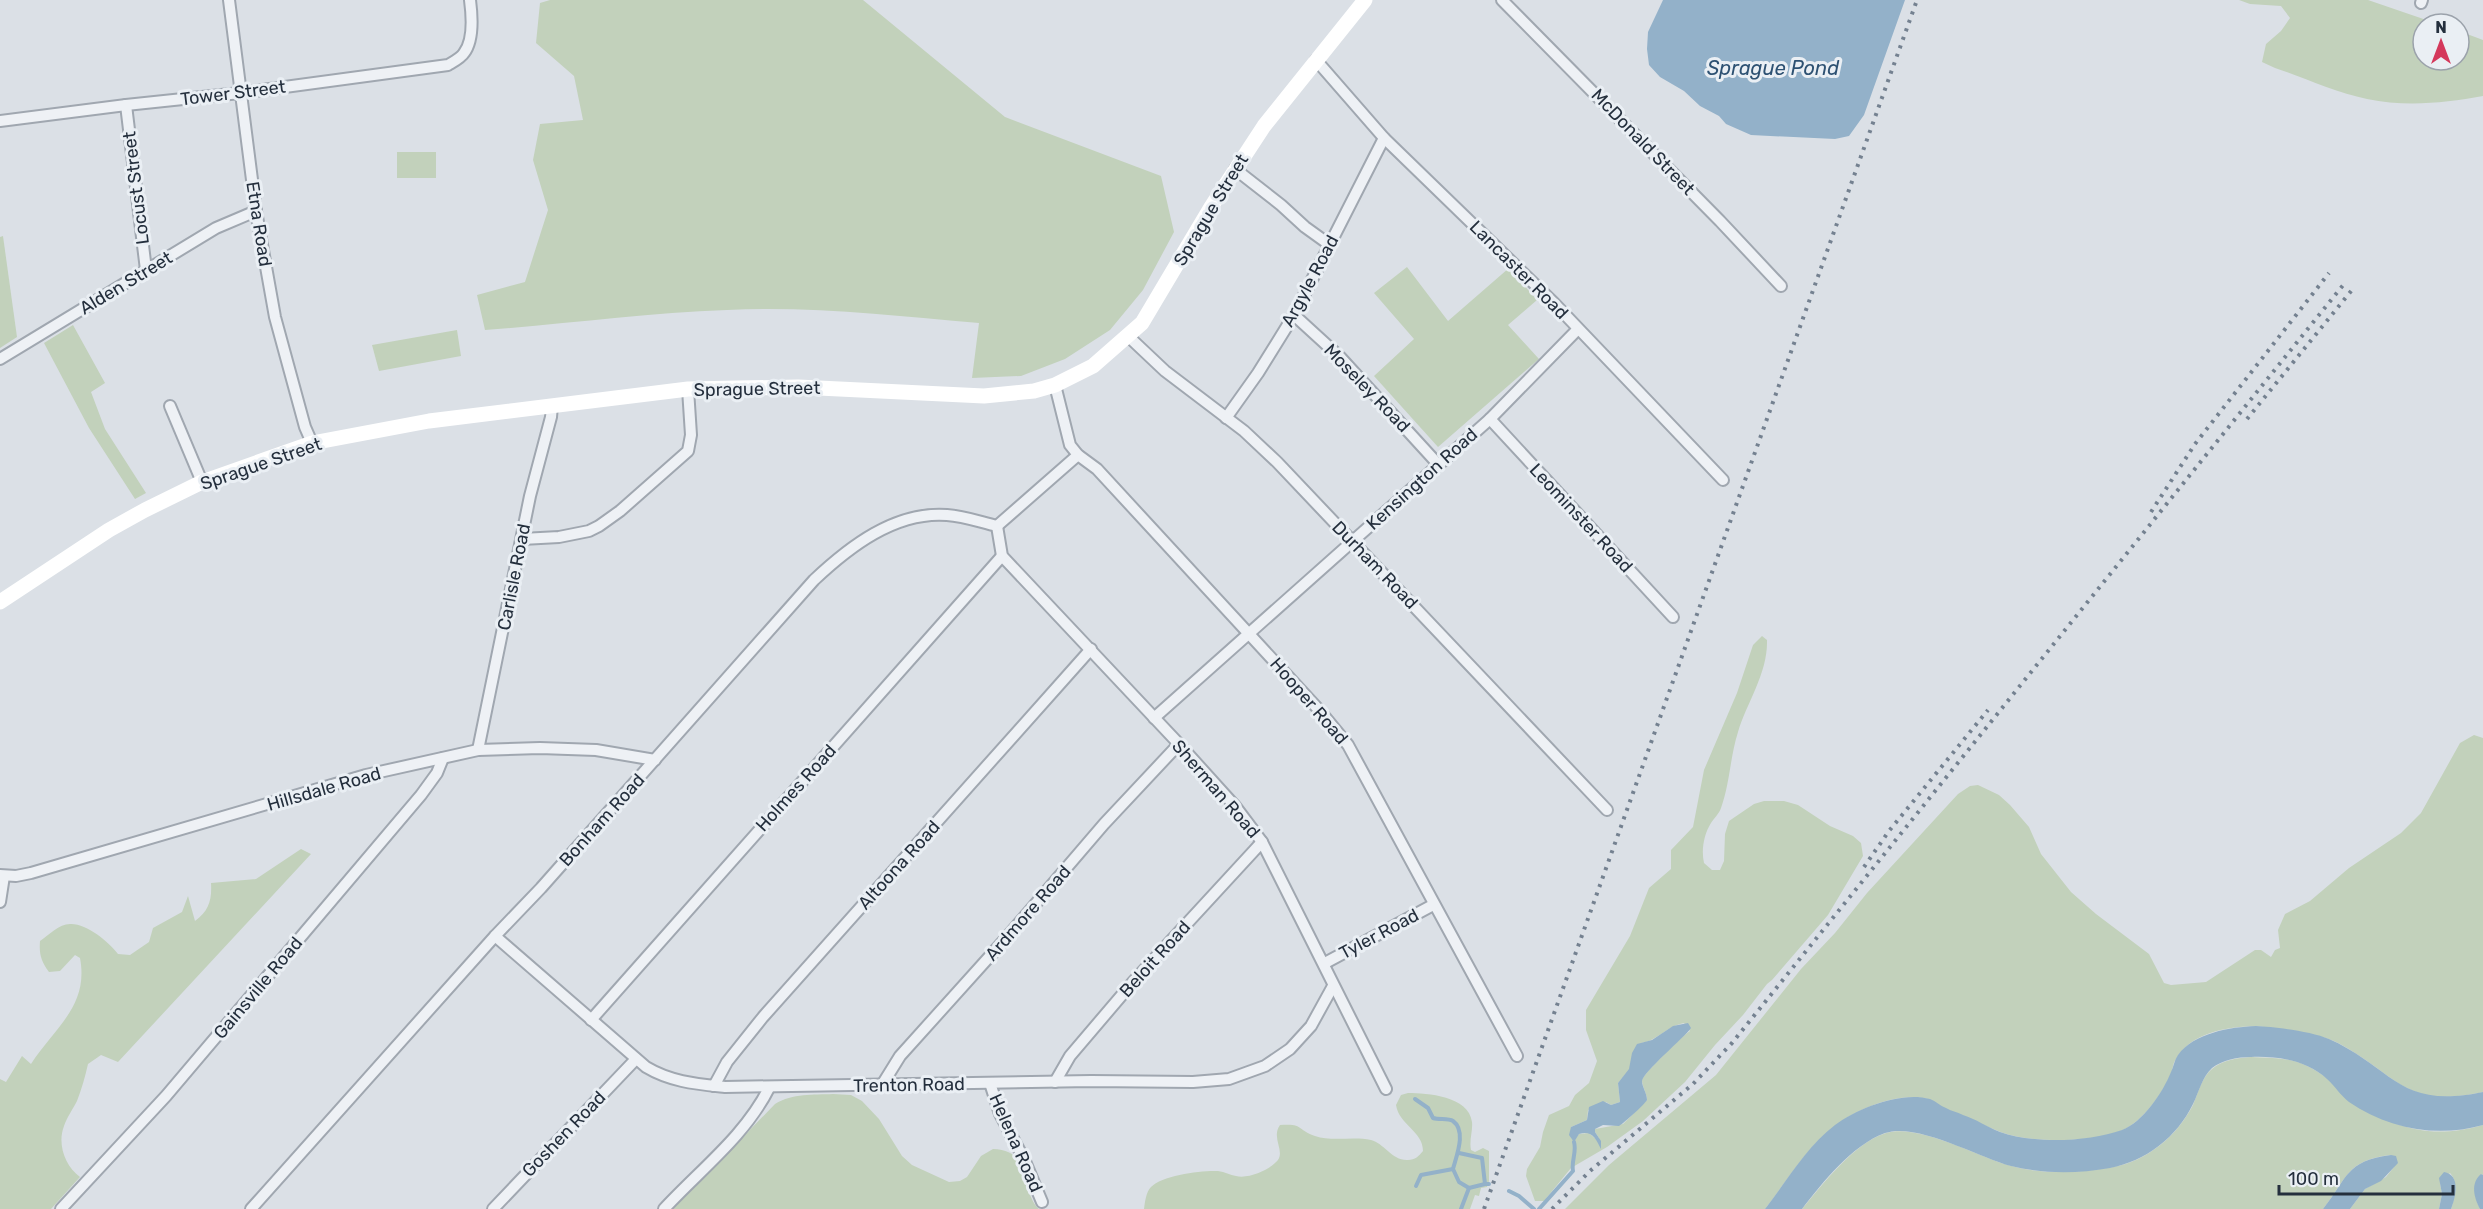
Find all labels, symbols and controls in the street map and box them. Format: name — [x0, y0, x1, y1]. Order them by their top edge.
north arrow — [2411, 12, 2471, 72]
text: N — [2435, 18, 2447, 37]
water label: Sprague Pond — [1707, 56, 1840, 80]
street label: Tower Street — [179, 76, 287, 110]
street label: McDonald Street — [1587, 84, 1699, 200]
street label: Locust Street — [118, 130, 154, 246]
street label: Sprague Street — [1169, 150, 1253, 270]
street label: Etna Road — [241, 180, 277, 268]
street label: Lancaster Road — [1465, 216, 1573, 324]
street label: Argyle Road — [1277, 231, 1343, 331]
street label: Alden Street — [76, 247, 176, 319]
street label: Moseley Road — [1319, 339, 1415, 437]
street label: Sprague Street — [693, 377, 821, 401]
street label: Kensington Road — [1362, 423, 1482, 535]
street label: Sprague Street — [198, 433, 324, 495]
street label: Leominster Road — [1525, 459, 1637, 577]
street label: Durham Road — [1327, 516, 1423, 614]
street label: Carlisle Road — [493, 522, 535, 632]
street label: Hooper Road — [1265, 653, 1353, 749]
street label: Sherman Road — [1167, 735, 1265, 843]
street label: Holmes Road — [751, 740, 841, 836]
street label: Hillsdale Road — [265, 762, 383, 816]
street label: Bonham Road — [555, 769, 649, 871]
street label: Altoona Road — [853, 816, 945, 914]
street label: Ardmore Road — [980, 861, 1076, 965]
street label: Tyler Road — [1335, 904, 1423, 964]
street label: Beloit Road — [1115, 916, 1195, 1002]
street label: Gainsville Road — [209, 932, 307, 1044]
street label: Trenton Road — [853, 1073, 965, 1097]
street label: Goshen Road — [518, 1087, 610, 1181]
street label: Helena Road — [985, 1090, 1047, 1196]
scale bar — [2279, 1158, 2453, 1196]
text: 100 m — [2288, 1168, 2339, 1190]

